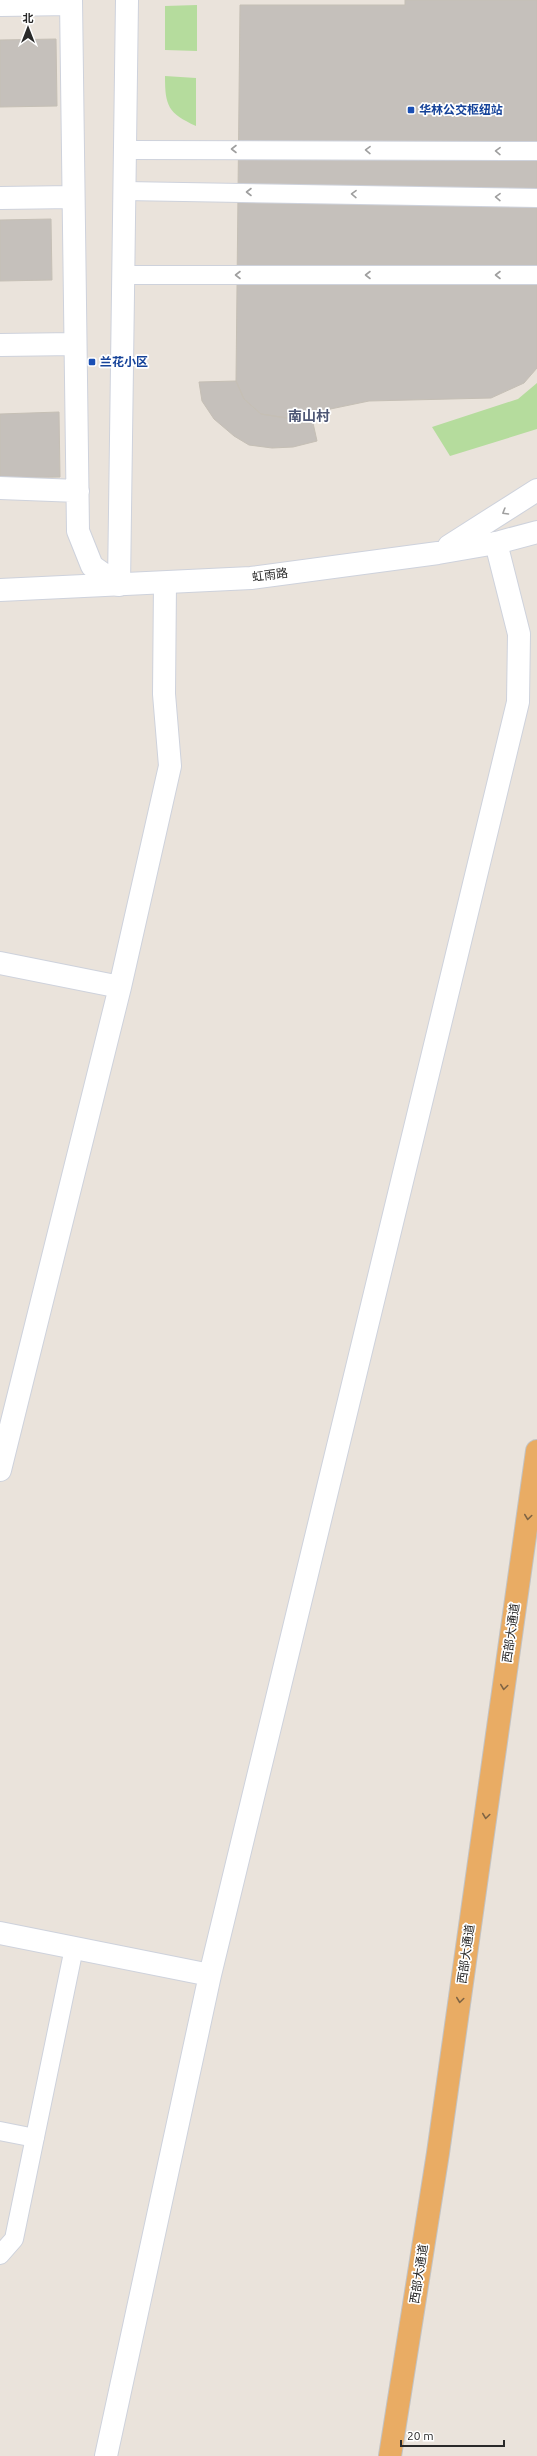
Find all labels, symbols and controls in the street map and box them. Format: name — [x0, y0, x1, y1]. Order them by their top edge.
north arrow — [8, 8, 48, 48]
text: 北 — [23, 12, 34, 24]
place label: 华林公交枢纽站 — [419, 103, 503, 116]
marker: 华林公交枢纽站 — [406, 105, 416, 115]
one-way arrow — [231, 145, 237, 153]
one-way arrow — [365, 145, 371, 154]
one-way arrow — [495, 147, 501, 155]
one-way arrow — [246, 188, 252, 196]
one-way arrow — [351, 190, 357, 198]
one-way arrow — [495, 193, 501, 201]
one-way arrow — [235, 271, 241, 279]
one-way arrow — [365, 271, 371, 279]
one-way arrow — [495, 271, 501, 279]
place label: 兰花小区 — [100, 355, 148, 368]
marker: 兰花小区 — [87, 357, 97, 367]
district label: 南山村 — [288, 408, 330, 424]
one-way arrow — [502, 507, 509, 515]
street label: 虹雨路 — [251, 566, 289, 583]
one-way arrow — [524, 1514, 533, 1520]
street label: 西部大通道 — [500, 1602, 521, 1664]
one-way arrow — [500, 1684, 509, 1690]
one-way arrow — [482, 1813, 491, 1819]
street label: 西部大通道 — [455, 1923, 476, 1985]
one-way arrow — [456, 1997, 465, 2003]
street label: 西部大通道 — [407, 2243, 430, 2305]
scale bar — [401, 2422, 504, 2448]
text: 20 m — [407, 2429, 434, 2442]

